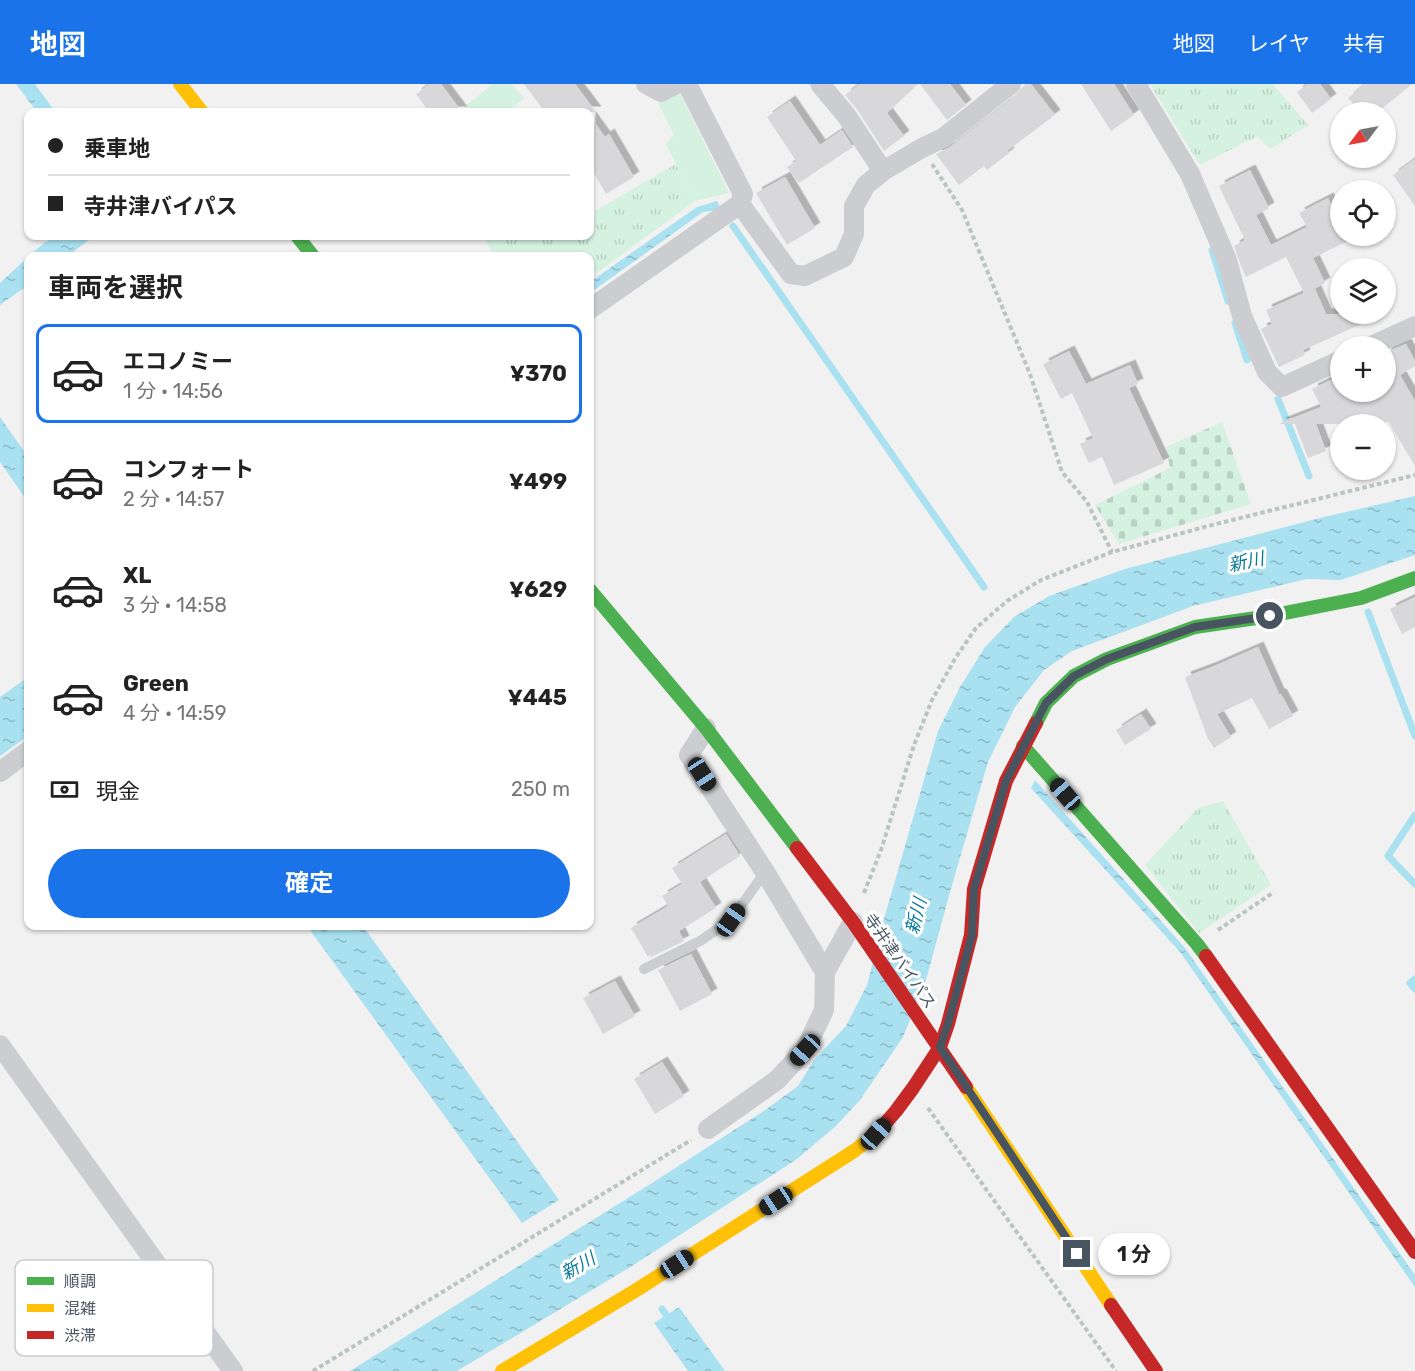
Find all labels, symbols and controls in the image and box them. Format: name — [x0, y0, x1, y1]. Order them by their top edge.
text: 地図 — [30, 28, 86, 61]
text: 地図 — [1173, 31, 1215, 56]
text: レイヤ — [1248, 31, 1310, 56]
text: 共有 — [1343, 31, 1385, 56]
north arrow — [1330, 102, 1396, 168]
map controls — [1330, 102, 1396, 480]
text: 乗車地 — [84, 135, 150, 162]
button: locate — [1330, 180, 1396, 246]
text: 寺井津バイパス — [84, 193, 238, 220]
button: layers — [1330, 258, 1396, 324]
text: 車両を選択 — [48, 272, 183, 304]
button: + — [1330, 336, 1396, 402]
icon: car — [51, 347, 105, 401]
text: エコノミー — [123, 348, 233, 375]
text: ¥370 — [510, 360, 567, 387]
text: 1 分 · 14:56 — [123, 379, 223, 403]
button: − — [1330, 414, 1396, 480]
icon: car — [51, 455, 105, 509]
text: コンフォート — [123, 456, 254, 483]
text: ¥499 — [509, 468, 567, 495]
text: 2 分 · 14:57 — [123, 487, 224, 511]
water label: 新川 — [1226, 547, 1268, 577]
text: XL — [123, 562, 151, 589]
icon: car — [51, 563, 105, 617]
text: ¥629 — [509, 576, 567, 603]
text: 3 分 · 14:58 — [123, 593, 227, 617]
route start — [1256, 602, 1283, 629]
text: Green — [123, 670, 189, 697]
icon: car — [51, 671, 105, 725]
text: ¥445 — [508, 684, 567, 711]
text: 4 分 · 14:59 — [123, 701, 227, 725]
car — [685, 754, 719, 794]
icon: cash — [48, 773, 81, 806]
car — [1046, 775, 1084, 813]
text: 250 m — [511, 777, 570, 801]
text: 現金 — [96, 778, 140, 805]
button: 確定 — [48, 849, 570, 918]
water label: 新川 — [901, 894, 932, 936]
car — [713, 900, 749, 940]
street label: 寺井津バイパス — [860, 910, 940, 1012]
car — [786, 1031, 824, 1069]
car — [857, 1115, 895, 1153]
car — [756, 1184, 796, 1218]
callout: 1 分 — [1098, 1233, 1170, 1275]
route end — [1063, 1240, 1090, 1267]
text: 1 分 — [1117, 1242, 1151, 1266]
water label: 新川 — [557, 1246, 601, 1285]
car — [657, 1247, 697, 1281]
legend — [15, 1260, 213, 1356]
text: 順調 — [64, 1272, 96, 1291]
text: 混雑 — [64, 1299, 96, 1318]
text: 渋滞 — [64, 1326, 96, 1345]

